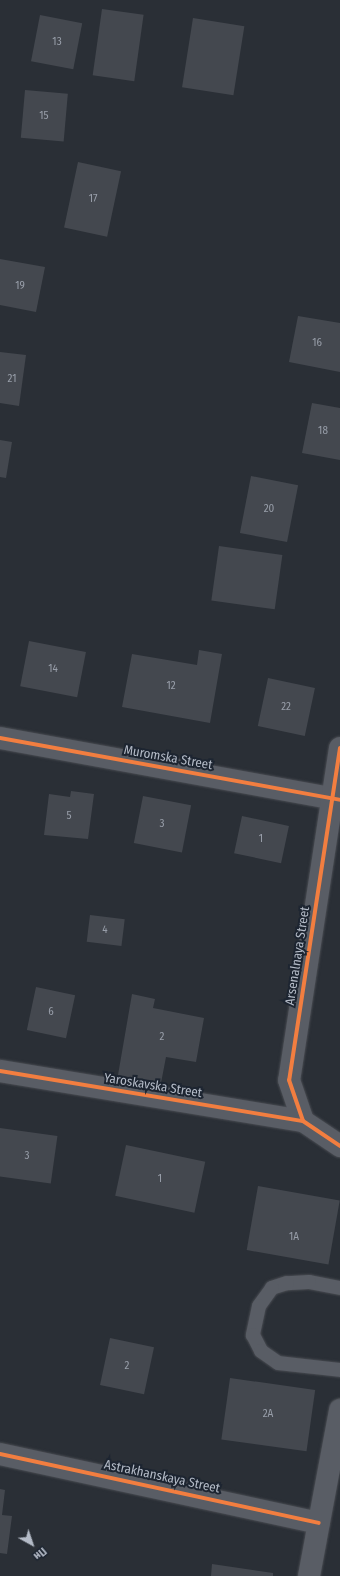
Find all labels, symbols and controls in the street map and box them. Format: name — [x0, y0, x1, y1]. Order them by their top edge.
house number: 13 — [52, 35, 62, 49]
house number: 15 — [39, 109, 49, 123]
house number: 17 — [89, 192, 97, 206]
house number: 19 — [15, 279, 25, 293]
house number: 16 — [312, 336, 322, 350]
house number: 21 — [8, 372, 16, 386]
house number: 18 — [318, 424, 328, 438]
house number: 20 — [264, 502, 274, 516]
house number: 14 — [48, 662, 58, 676]
house number: 12 — [166, 679, 176, 693]
house number: 22 — [281, 700, 291, 714]
street label: Muromska Street — [122, 743, 214, 773]
house number: 5 — [66, 809, 72, 823]
house number: 3 — [160, 817, 164, 831]
house number: 1 — [259, 832, 263, 846]
street label: Arsenalnaya Street — [282, 906, 314, 1006]
house number: 4 — [102, 923, 108, 937]
house number: 6 — [48, 1005, 54, 1019]
house number: 2 — [160, 1030, 164, 1044]
street label: Yaroskavska Street — [103, 1071, 203, 1101]
house number: 3 — [25, 1149, 29, 1163]
house number: 1 — [158, 1172, 162, 1186]
house number: 1А — [289, 1230, 299, 1244]
house number: 2 — [125, 1359, 129, 1373]
house number: 2А — [263, 1407, 273, 1421]
street label: Astrakhanskaya Street — [103, 1457, 221, 1497]
north arrow — [12, 1524, 52, 1564]
text: Пн — [31, 1545, 49, 1563]

